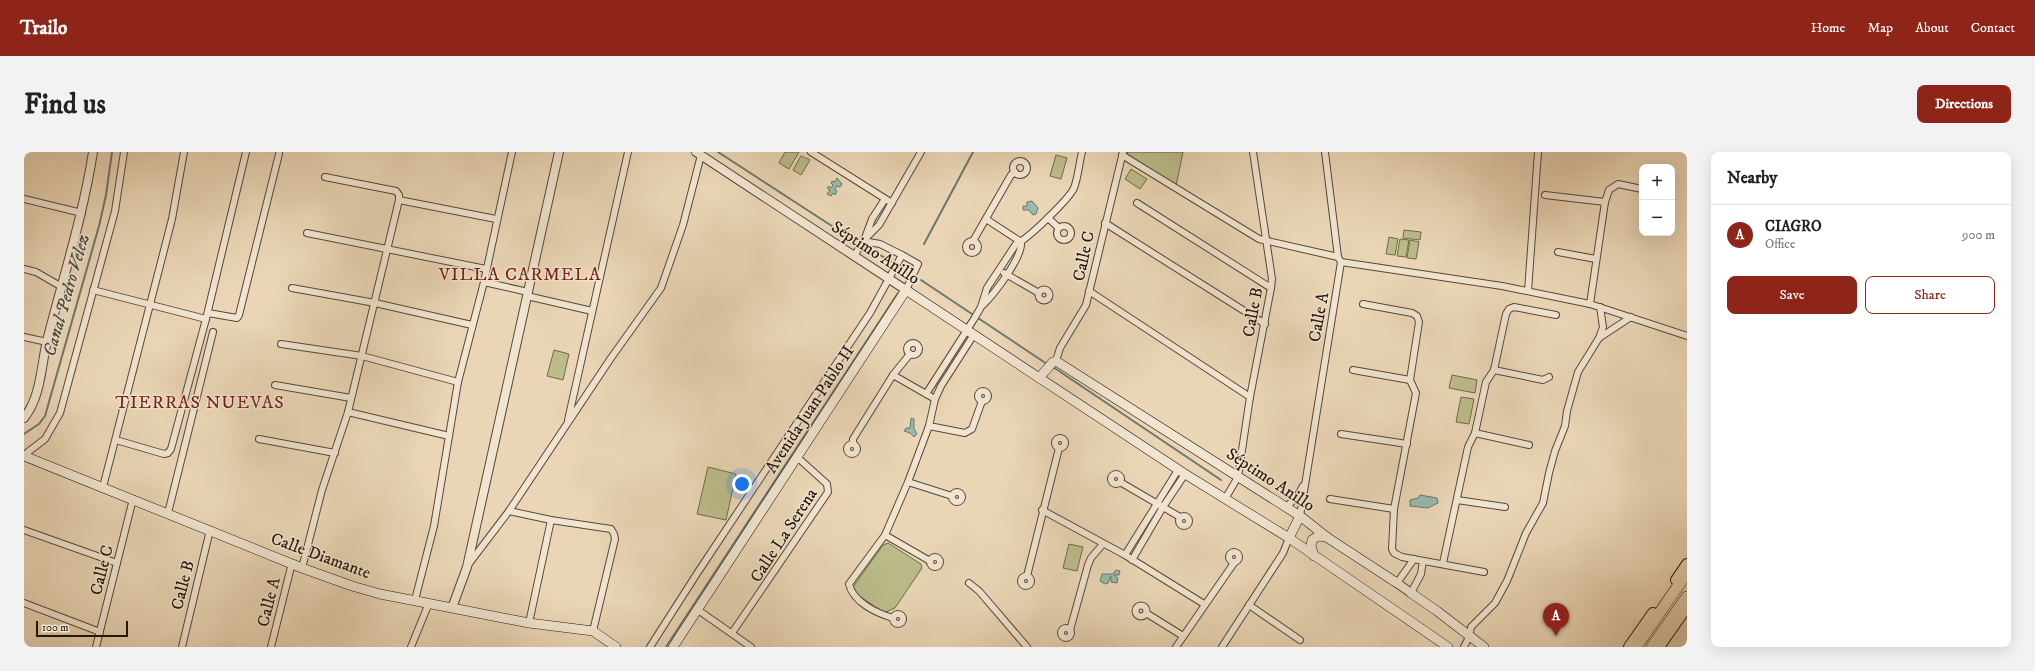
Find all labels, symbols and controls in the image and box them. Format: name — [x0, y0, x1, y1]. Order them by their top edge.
text: Trailo — [20, 17, 67, 40]
text: Home — [1811, 19, 1845, 37]
text: Map — [1867, 19, 1893, 37]
text: About — [1915, 19, 1949, 37]
text: Contact — [1971, 19, 2015, 37]
button: Directions — [1917, 85, 2011, 123]
text: Find us — [24, 87, 106, 122]
map controls — [1639, 164, 1675, 236]
button: + — [1639, 164, 1675, 200]
text: Nearby — [1727, 167, 1777, 189]
button: − — [1639, 200, 1675, 236]
street label: Séptimo Anillo — [827, 216, 924, 290]
text: CIAGRO — [1765, 217, 1822, 236]
text: A — [1736, 227, 1744, 243]
text: 900 m — [1962, 227, 1995, 243]
street label: Calle C — [1068, 229, 1100, 283]
water label: Canal Pedro Velez — [39, 231, 95, 359]
text: Office — [1765, 236, 1795, 252]
district label: VILLA CARMELA — [438, 264, 601, 286]
button: Save — [1727, 276, 1857, 314]
button: Share — [1865, 276, 1995, 314]
street label: Calle B — [1238, 286, 1268, 339]
street label: Calle A — [1304, 290, 1334, 344]
street label: Avenida Juan Pablo II — [760, 342, 859, 478]
district label: TIERRAS NUEVAS — [115, 392, 285, 414]
street label: Séptimo Anillo — [1222, 443, 1319, 517]
your location — [732, 474, 752, 494]
street label: Calle La Serena — [745, 484, 823, 587]
street label: Calle Diamante — [268, 528, 374, 584]
street label: Calle C — [85, 543, 119, 597]
street label: Calle B — [166, 558, 200, 612]
street label: Calle A — [252, 575, 286, 629]
pin: A — [1543, 603, 1569, 636]
scale bar — [36, 619, 128, 638]
text: 100 m — [42, 621, 68, 635]

